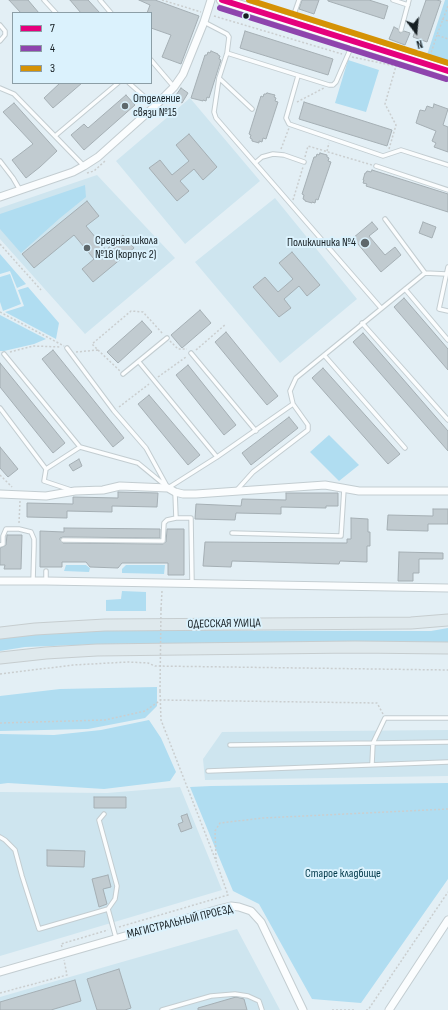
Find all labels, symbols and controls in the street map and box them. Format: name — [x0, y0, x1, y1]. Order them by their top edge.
unlabelled marker — [241, 11, 251, 21]
legend — [12, 12, 152, 84]
north arrow — [396, 12, 436, 52]
text: 7 — [50, 21, 55, 36]
text: N — [415, 37, 424, 51]
text: 4 — [50, 41, 55, 56]
text: 3 — [50, 61, 55, 76]
place label: Отделение связи №15 — [133, 92, 180, 120]
marker: Отделение связи №15 — [120, 101, 130, 111]
place label: Средняя школа №18 (корпус 2) — [95, 234, 158, 262]
place label: Поликлиника №4 — [287, 236, 356, 250]
marker: Поликлиника №4 — [359, 237, 371, 249]
marker: Средняя школа №18 (корпус 2) — [82, 243, 92, 253]
street label: ОДЕССКАЯ УЛИЦА — [187, 616, 261, 632]
park label: Старое кладбище — [305, 867, 381, 881]
street label: МАГИСТРАЛЬНЫЙ ПРОЕЗД — [126, 902, 234, 942]

